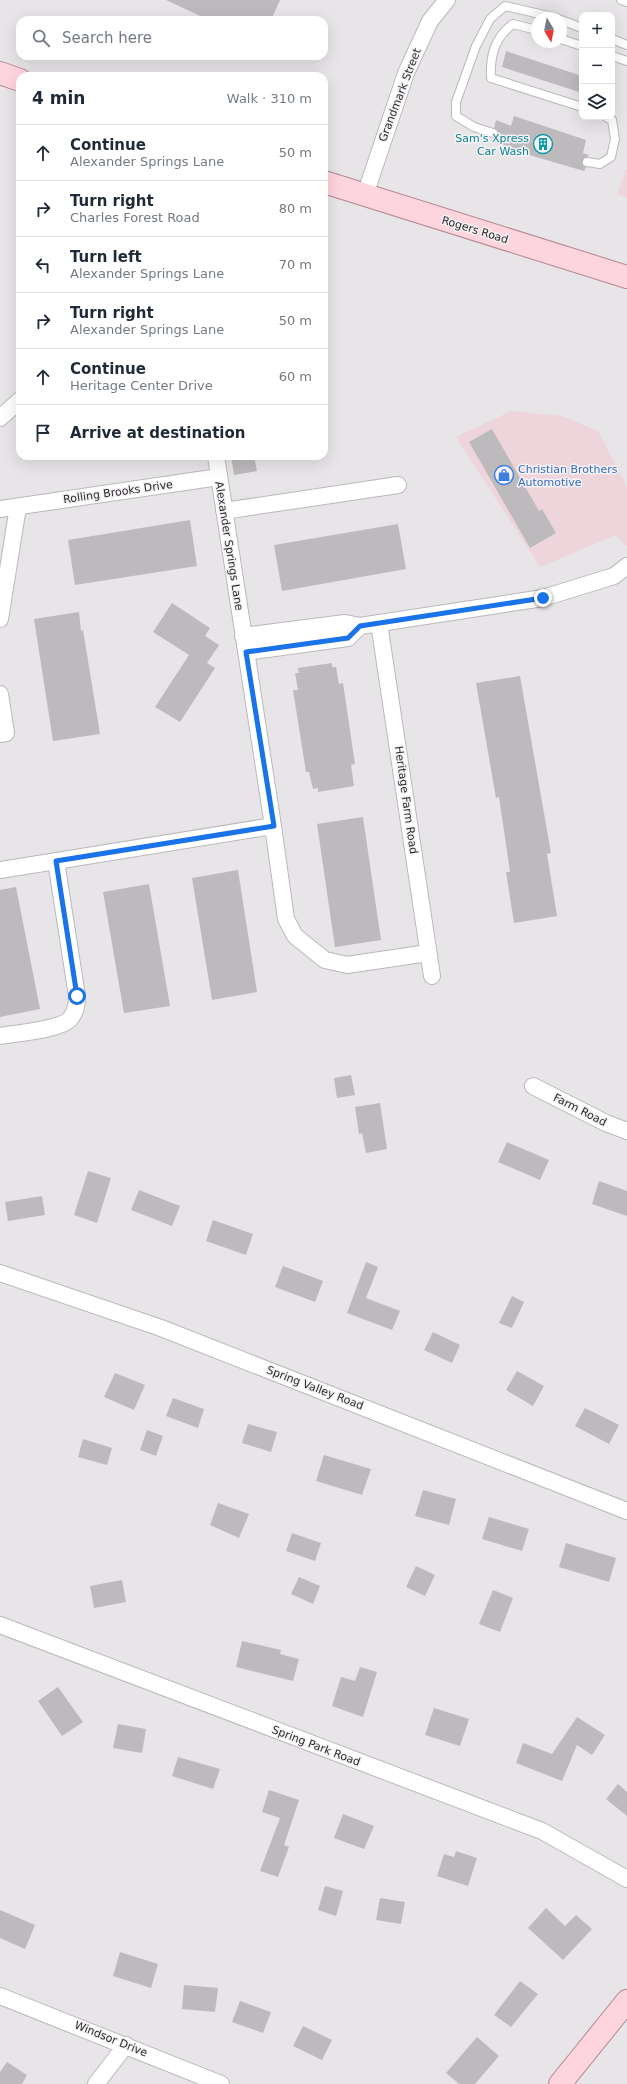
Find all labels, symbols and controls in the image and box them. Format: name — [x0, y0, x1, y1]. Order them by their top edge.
north arrow — [531, 12, 567, 48]
map controls — [579, 12, 615, 120]
button: + — [579, 12, 615, 48]
search box — [16, 16, 328, 60]
icon: search — [30, 27, 52, 49]
text: Search here — [62, 29, 152, 47]
street label: Grandmark Street — [376, 46, 424, 144]
button: − — [579, 48, 615, 84]
button: layers — [579, 84, 615, 120]
text: 4 min — [32, 88, 85, 108]
text: Walk · 310 m — [227, 91, 312, 106]
place label: Sam's Xpress Car Wash — [455, 132, 529, 158]
building icon: Sam's Xpress Car Wash — [532, 133, 554, 155]
text: Continue — [70, 136, 146, 154]
icon: ahead — [32, 142, 54, 164]
text: 50 m — [279, 145, 312, 160]
text: Alexander Springs Lane — [70, 154, 224, 169]
text: Turn right — [70, 192, 154, 210]
icon: right — [32, 198, 54, 220]
text: 80 m — [279, 201, 312, 216]
text: Charles Forest Road — [70, 210, 200, 225]
street label: Rogers Road — [440, 214, 510, 246]
text: Turn left — [70, 248, 142, 266]
icon: left — [32, 254, 54, 276]
text: 70 m — [279, 257, 312, 272]
text: Alexander Springs Lane — [70, 266, 224, 281]
text: Turn right — [70, 304, 154, 322]
icon: right — [32, 310, 54, 332]
text: 50 m — [279, 313, 312, 328]
text: Alexander Springs Lane — [70, 322, 224, 337]
text: Continue — [70, 360, 146, 378]
icon: ahead — [32, 366, 54, 388]
text: 60 m — [279, 369, 312, 384]
text: Heritage Center Drive — [70, 378, 213, 393]
icon: arrive — [32, 422, 54, 444]
text: Arrive at destination — [70, 424, 245, 442]
place label: Christian Brothers Automotive — [518, 463, 618, 489]
shop icon: Christian Brothers Automotive — [493, 464, 515, 486]
street label: Rolling Brooks Drive — [62, 478, 174, 506]
street label: Alexander Springs Lane — [212, 481, 246, 612]
route end — [534, 589, 552, 607]
street label: Heritage Farm Road — [392, 745, 420, 855]
route start — [68, 987, 86, 1005]
street label: Farm Road — [551, 1091, 609, 1129]
street label: Spring Valley Road — [265, 1363, 365, 1413]
street label: Spring Park Road — [270, 1723, 362, 1769]
street label: Windsor Drive — [73, 2018, 150, 2060]

